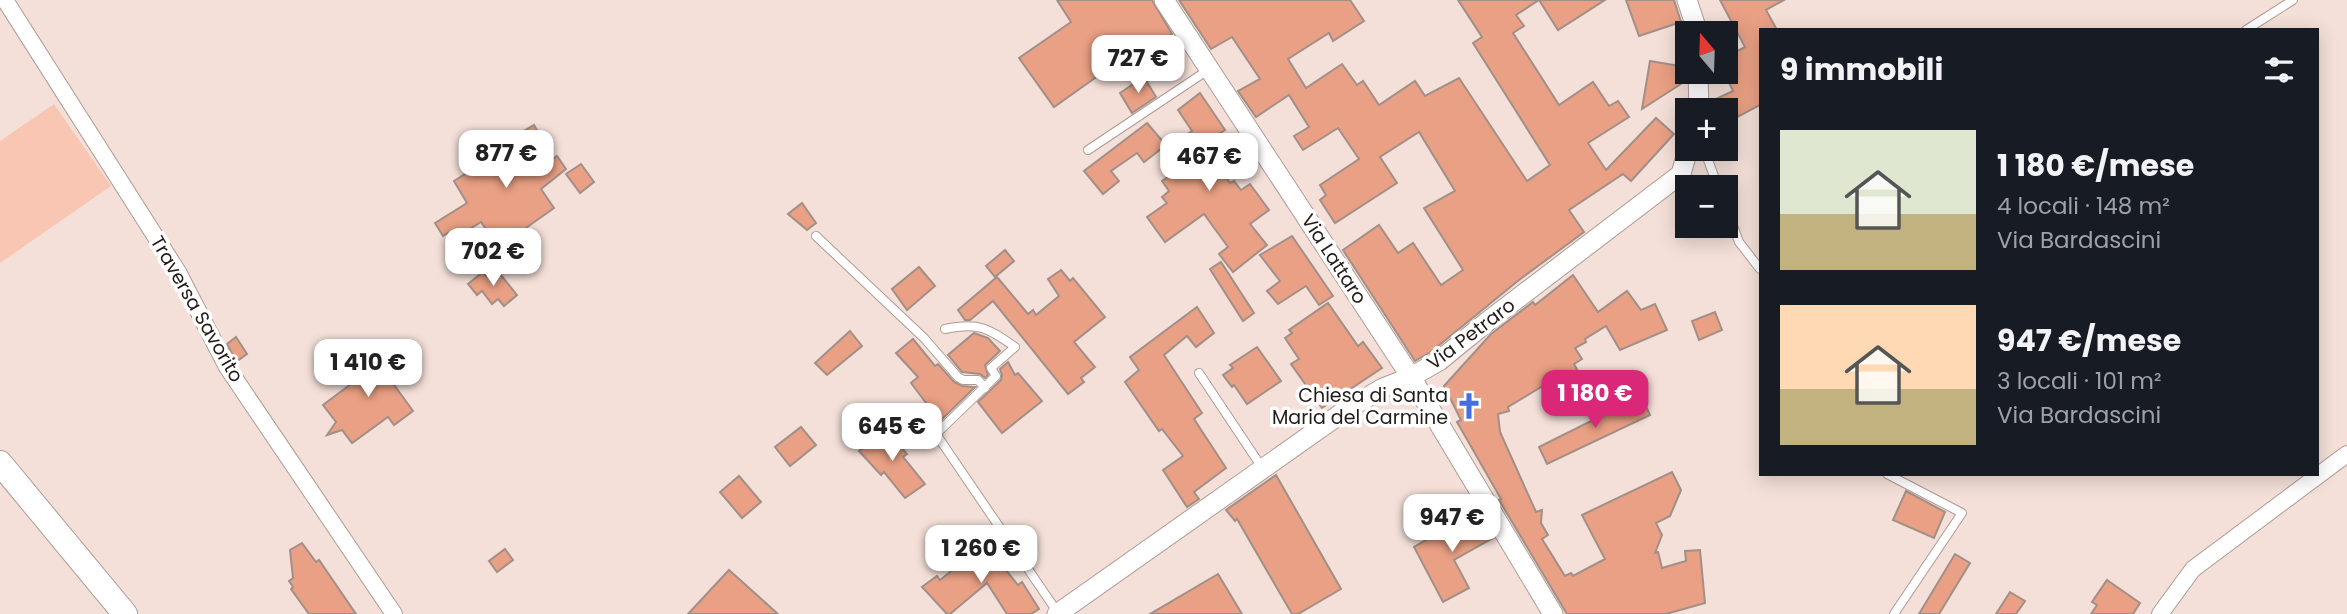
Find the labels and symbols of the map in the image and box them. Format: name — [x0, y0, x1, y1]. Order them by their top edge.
north arrow — [1675, 21, 1738, 84]
pin: 727 € — [1089, 36, 1187, 95]
pin: 877 € — [457, 130, 555, 190]
pin: 467 € — [1160, 134, 1258, 193]
street label: Via Lattaro — [1295, 209, 1373, 309]
pin: 702 € — [444, 229, 542, 288]
street label: Traversa Savorito — [144, 231, 250, 387]
street label: Via Petraro — [1421, 292, 1521, 376]
pin: 1 410 € — [303, 340, 433, 399]
pin: 1 180 € — [1530, 370, 1660, 430]
place label: Chiesa di Santa Maria del Carmine — [1272, 382, 1448, 431]
church icon: Chiesa di Santa Maria del Carmine — [1454, 391, 1484, 421]
pin: 645 € — [843, 404, 941, 463]
pin: 947 € — [1403, 494, 1501, 554]
pin: 1 260 € — [916, 526, 1046, 585]

